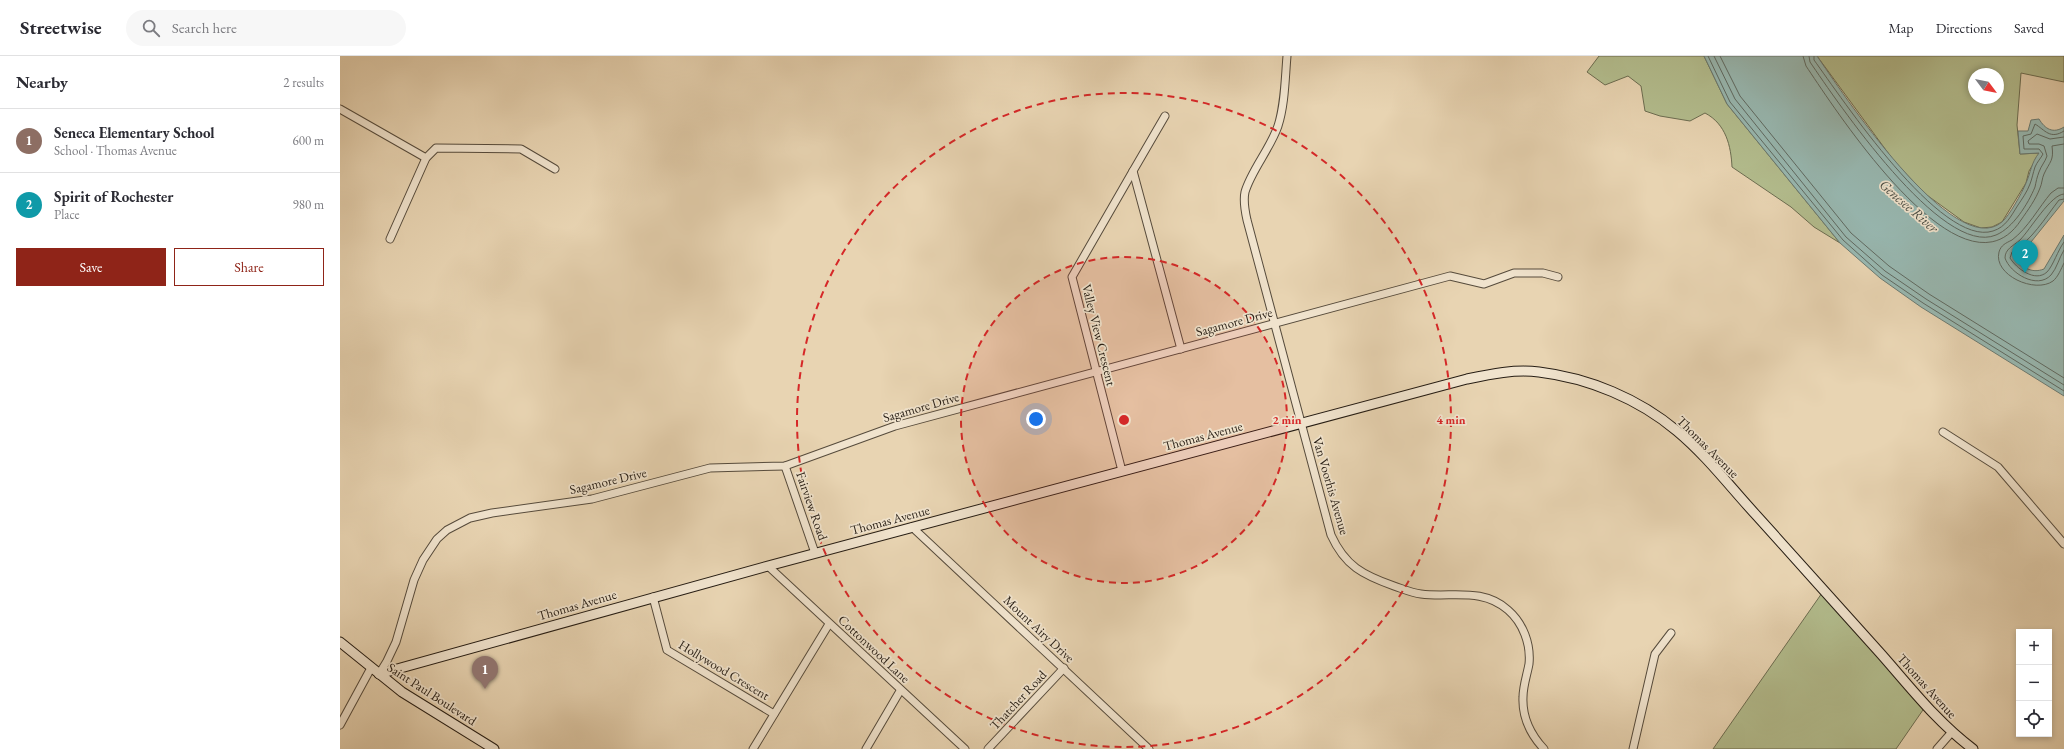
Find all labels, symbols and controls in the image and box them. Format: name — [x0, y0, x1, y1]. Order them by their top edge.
search box — [126, 10, 406, 46]
text: Streetwise — [20, 15, 102, 40]
icon: search — [140, 17, 162, 39]
text: Search here — [172, 18, 237, 37]
text: Map — [1888, 19, 1914, 37]
text: Directions — [1936, 19, 1992, 37]
text: Saved — [2014, 19, 2044, 37]
north arrow — [1968, 68, 2004, 104]
text: Nearby — [16, 71, 68, 93]
text: 2 results — [283, 74, 324, 91]
text: Seneca Elementary School — [54, 123, 214, 142]
text: 1 — [26, 132, 32, 149]
text: 600 m — [293, 132, 324, 149]
text: School · Thomas Avenue — [54, 142, 177, 159]
water label: Genesee River — [1876, 175, 1943, 237]
text: Spirit of Rochester — [54, 187, 174, 206]
text: 2 — [26, 196, 32, 213]
text: 980 m — [293, 196, 324, 213]
text: Place — [54, 206, 80, 223]
pin: 2 — [2012, 240, 2038, 273]
button: Save — [16, 248, 166, 286]
button: Share — [174, 248, 324, 286]
street label: Valley View Crescent — [1078, 282, 1120, 388]
street label: Sagamore Drive — [1194, 304, 1274, 340]
street label: Sagamore Drive — [881, 388, 961, 426]
your location — [1026, 409, 1046, 429]
text: 2 min — [1272, 412, 1302, 428]
text: 4 min — [1436, 412, 1466, 428]
street label: Thomas Avenue — [1673, 412, 1743, 482]
centre of rings — [1117, 413, 1131, 427]
street label: Thomas Avenue — [1162, 417, 1244, 455]
street label: Van Voorhis Avenue — [1309, 435, 1353, 537]
street label: Sagamore Drive — [568, 464, 648, 498]
street label: Fairview Road — [792, 469, 832, 543]
street label: Thomas Avenue — [849, 501, 931, 539]
street label: Thomas Avenue — [536, 586, 618, 624]
street label: Mount Airy Drive — [1000, 592, 1078, 666]
street label: Cottonwood Lane — [835, 611, 913, 687]
map controls — [2016, 629, 2052, 737]
button: + — [2016, 629, 2052, 665]
street label: Hollywood Crescent — [675, 636, 773, 704]
street label: Thomas Avenue — [1893, 650, 1961, 722]
pin: 1 — [472, 656, 498, 689]
street label: Saint Paul Boulevard — [384, 659, 480, 729]
button: − — [2016, 665, 2052, 701]
street label: Thatcher Road — [986, 666, 1050, 734]
button: locate — [2016, 701, 2052, 737]

